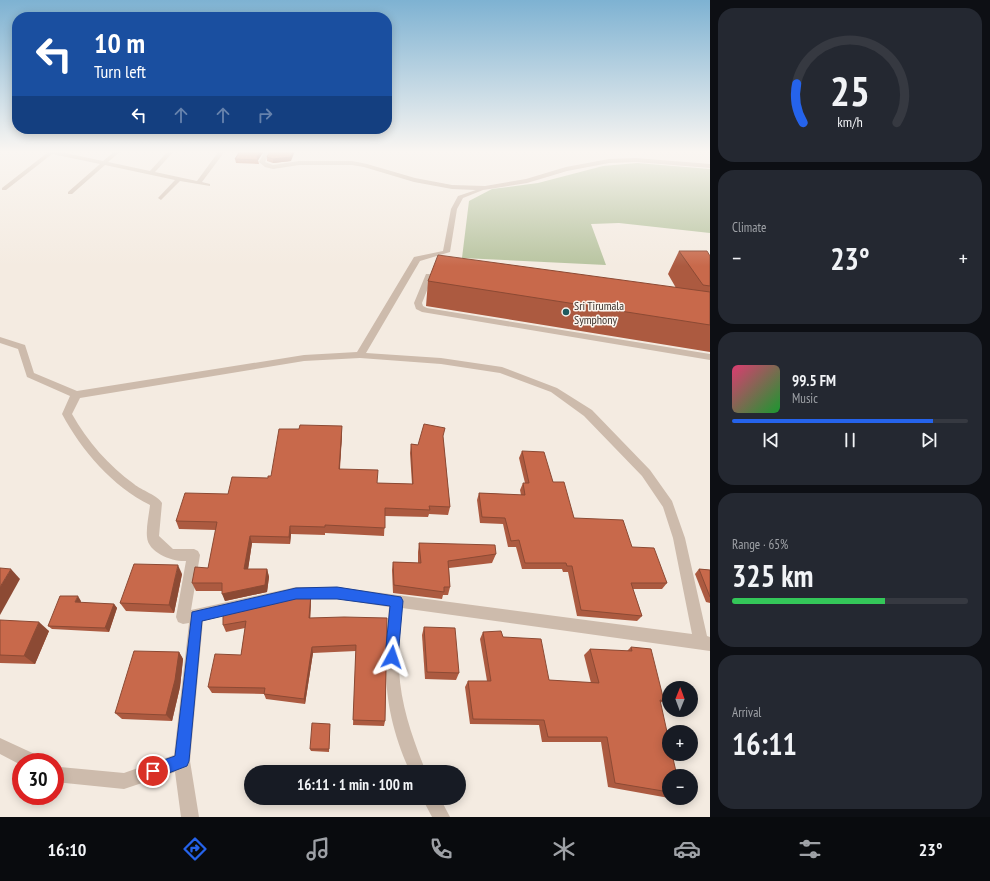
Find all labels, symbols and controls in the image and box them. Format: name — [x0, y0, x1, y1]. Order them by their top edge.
text: 10 m — [94, 24, 145, 61]
icon: left — [28, 28, 80, 80]
text: Turn left — [94, 60, 146, 83]
text: 25 — [830, 64, 870, 117]
icon: left — [128, 104, 150, 126]
icon: ahead — [170, 104, 192, 126]
icon: ahead — [212, 104, 234, 126]
icon: right — [254, 104, 276, 126]
text: km/h — [837, 111, 863, 130]
text: Climate — [732, 219, 766, 236]
text: 23° — [830, 239, 870, 278]
text: − — [732, 244, 741, 272]
text: + — [959, 244, 968, 272]
place label: Sri Tirumala Symphony — [574, 298, 624, 327]
marker: Sri Tirumala Symphony — [561, 307, 571, 317]
text: 99.5 FM — [792, 371, 836, 390]
text: Music — [792, 390, 818, 407]
icon: previous — [760, 429, 782, 451]
icon: pause — [839, 429, 861, 451]
icon: next — [918, 429, 940, 451]
text: Range · 65% — [732, 536, 788, 553]
text: 325 km — [732, 556, 813, 595]
position arrow — [371, 636, 413, 678]
north arrow — [662, 681, 698, 717]
map controls — [662, 681, 698, 805]
text: Arrival — [732, 704, 761, 721]
text: 16:11 — [732, 724, 797, 763]
button: + — [662, 725, 698, 761]
speed limit sign: 30 — [12, 753, 64, 805]
pin — [136, 754, 170, 788]
icon: arrive — [142, 760, 164, 782]
button: − — [662, 769, 698, 805]
text: 16:11 · 1 min · 100 m — [297, 775, 413, 794]
icon: directions — [181, 835, 209, 863]
icon: music — [304, 835, 332, 863]
icon: phone — [427, 835, 455, 863]
icon: climate — [550, 835, 578, 863]
icon: car — [673, 835, 701, 863]
icon: filters — [796, 835, 824, 863]
text: 16:10 — [47, 838, 86, 861]
text: 23° — [919, 838, 943, 861]

